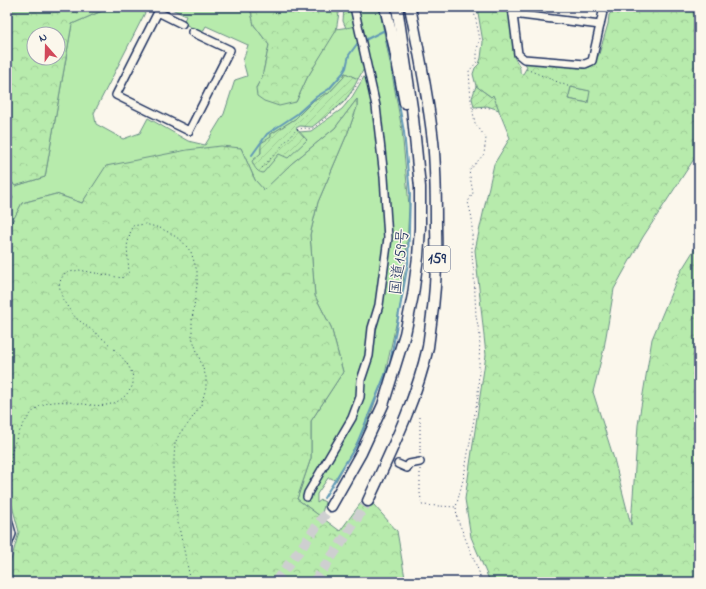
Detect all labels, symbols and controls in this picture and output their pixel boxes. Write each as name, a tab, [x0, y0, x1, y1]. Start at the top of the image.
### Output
north arrow	[26, 26, 66, 66]
text: N	[37, 29, 49, 46]
street label: 国道159号	[384, 227, 416, 297]
road number: 159	[424, 246, 450, 272]

